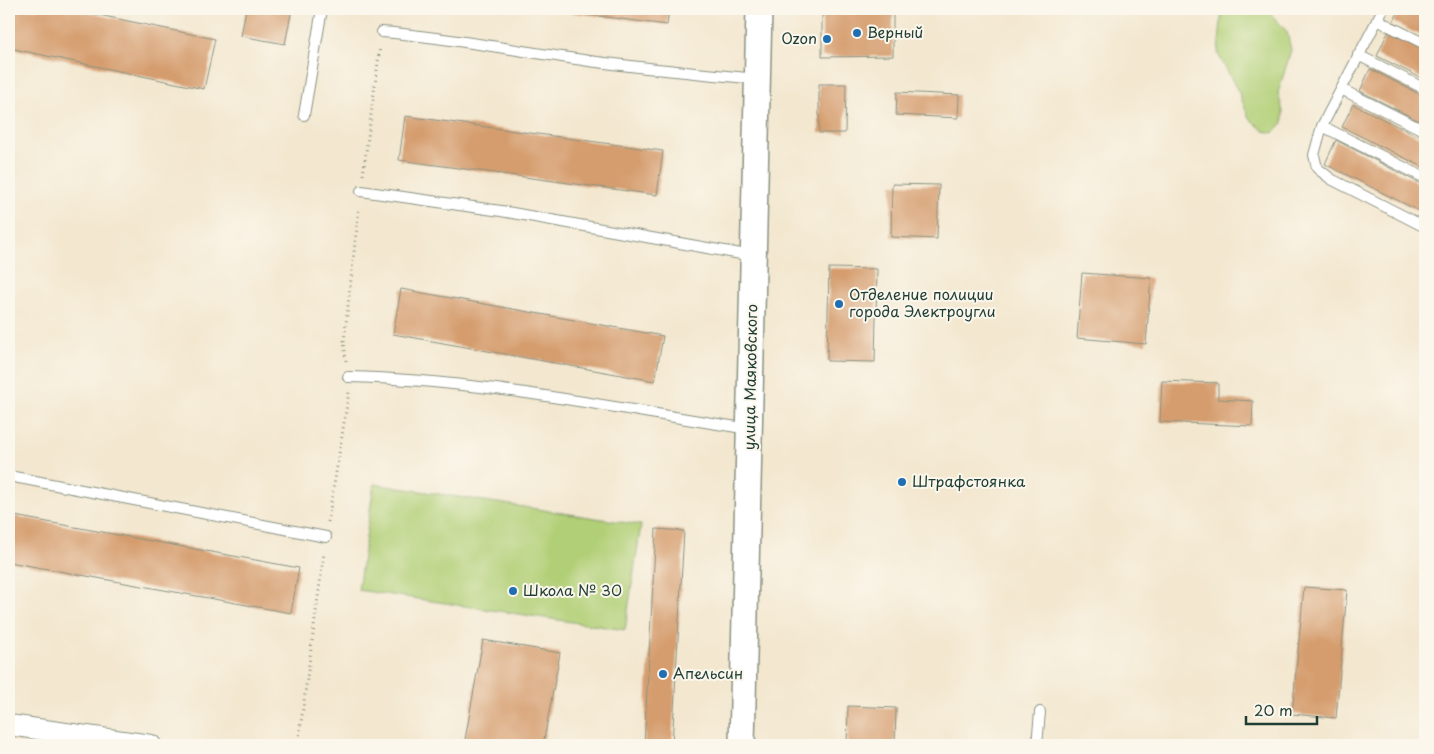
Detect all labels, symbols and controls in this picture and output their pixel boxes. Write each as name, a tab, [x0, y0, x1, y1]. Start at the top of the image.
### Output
place label: Верный	[867, 20, 923, 43]
place label: Ozon	[781, 26, 817, 49]
marker: Верный	[851, 27, 863, 39]
marker: Ozon	[821, 33, 833, 45]
place label: Отделение полиции города Электроугли	[849, 282, 996, 322]
marker: Отделение полиции города Электроугли	[833, 298, 845, 310]
street label: улица Маяковского	[737, 304, 762, 450]
place label: Штрафстоянка	[912, 469, 1026, 492]
marker: Штрафстоянка	[896, 476, 908, 488]
place label: Школа № 30	[523, 578, 622, 601]
marker: Школа № 30	[507, 585, 519, 597]
place label: Апельсин	[673, 661, 743, 684]
marker: Апельсин	[657, 668, 669, 680]
scale bar	[1246, 694, 1318, 726]
text: 20 m	[1254, 698, 1293, 721]

